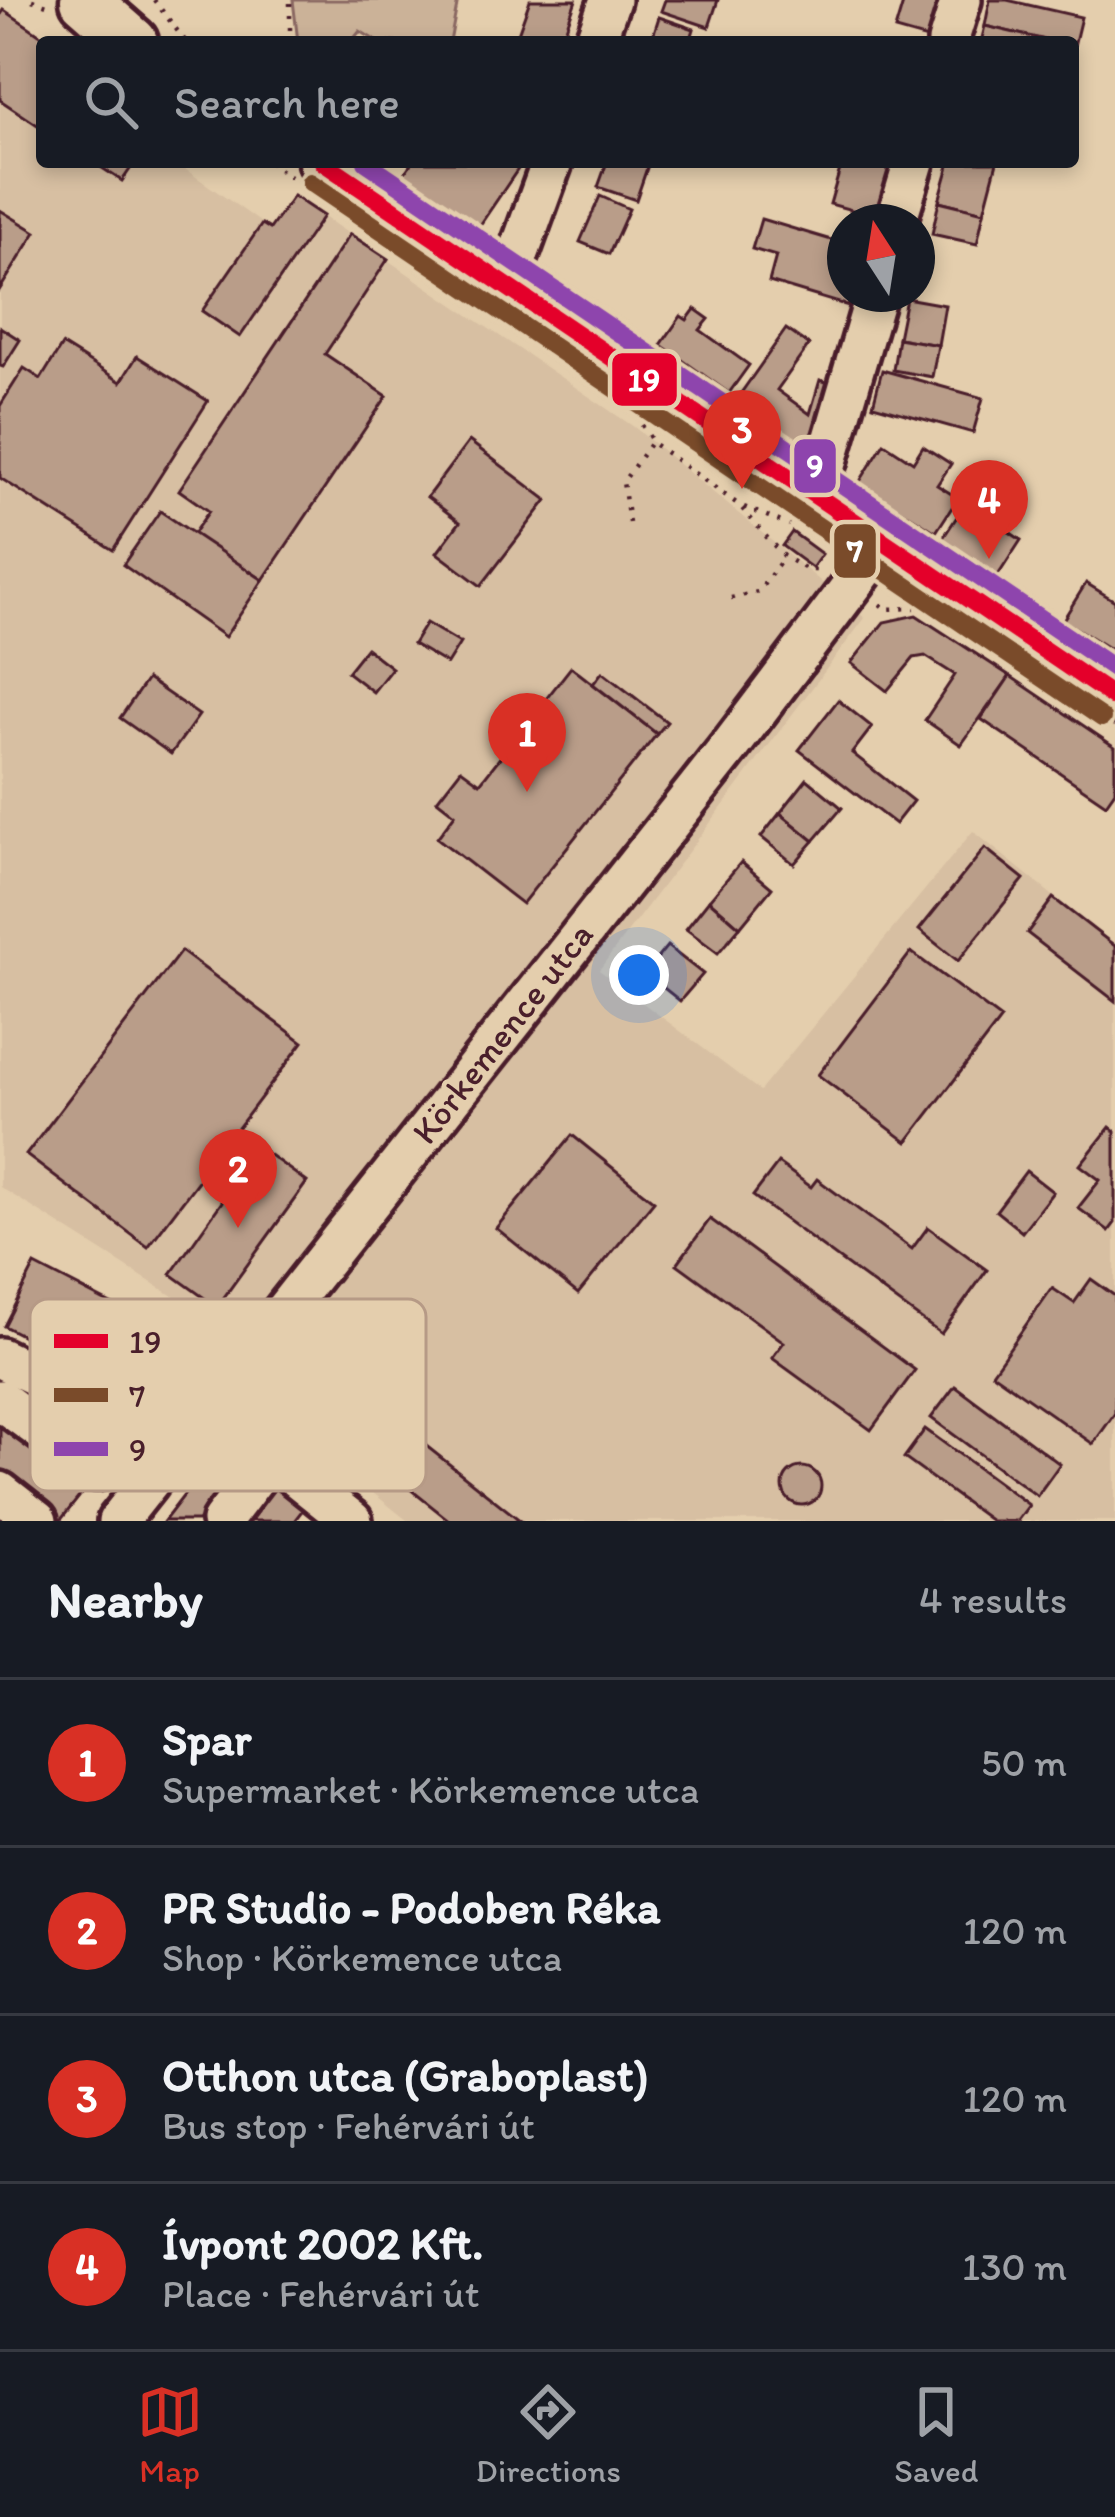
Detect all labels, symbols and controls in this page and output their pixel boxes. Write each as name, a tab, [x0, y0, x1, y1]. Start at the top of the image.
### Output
search box	[36, 36, 1079, 168]
icon: search	[78, 69, 144, 135]
text: Search here	[174, 75, 400, 129]
north arrow	[827, 204, 935, 312]
line badge: 19	[610, 351, 679, 408]
text: 19	[628, 360, 660, 399]
pin: 3	[703, 390, 781, 489]
line badge: 9	[792, 437, 838, 495]
text: 9	[806, 446, 824, 485]
pin: 4	[950, 460, 1028, 559]
line badge: 7	[832, 522, 878, 580]
text: 7	[846, 531, 864, 570]
pin: 1	[488, 693, 566, 792]
street label: Körkemence utca	[402, 914, 602, 1152]
your location	[609, 945, 669, 1005]
pin: 2	[199, 1129, 277, 1228]
legend	[30, 1299, 426, 1491]
text: 19	[129, 1322, 162, 1361]
text: 7	[129, 1376, 145, 1415]
text: 9	[129, 1430, 146, 1469]
text: Nearby	[48, 1569, 203, 1630]
text: 4 results	[919, 1576, 1067, 1623]
text: Spar	[162, 1712, 252, 1766]
text: 1	[78, 1739, 96, 1786]
text: 50 m	[981, 1739, 1067, 1786]
text: Supermarket · Körkemence utca	[162, 1766, 699, 1813]
text: PR Studio - Podoben Réka	[162, 1880, 661, 1934]
text: 2	[77, 1907, 97, 1954]
text: 120 m	[963, 1907, 1067, 1954]
text: Shop · Körkemence utca	[162, 1934, 562, 1981]
text: Otthon utca (Graboplast)	[162, 2048, 648, 2102]
text: 3	[76, 2075, 98, 2122]
text: 120 m	[963, 2075, 1067, 2122]
text: Bus stop · Fehérvári út	[162, 2102, 535, 2149]
text: Ívpont 2002 Kft.	[162, 2216, 483, 2270]
text: 4	[75, 2243, 99, 2290]
text: 130 m	[962, 2243, 1067, 2290]
text: Place · Fehérvári út	[162, 2270, 479, 2317]
tab: Map	[137, 2379, 203, 2490]
tab: Directions	[476, 2379, 621, 2490]
tab: Saved	[894, 2379, 978, 2490]

